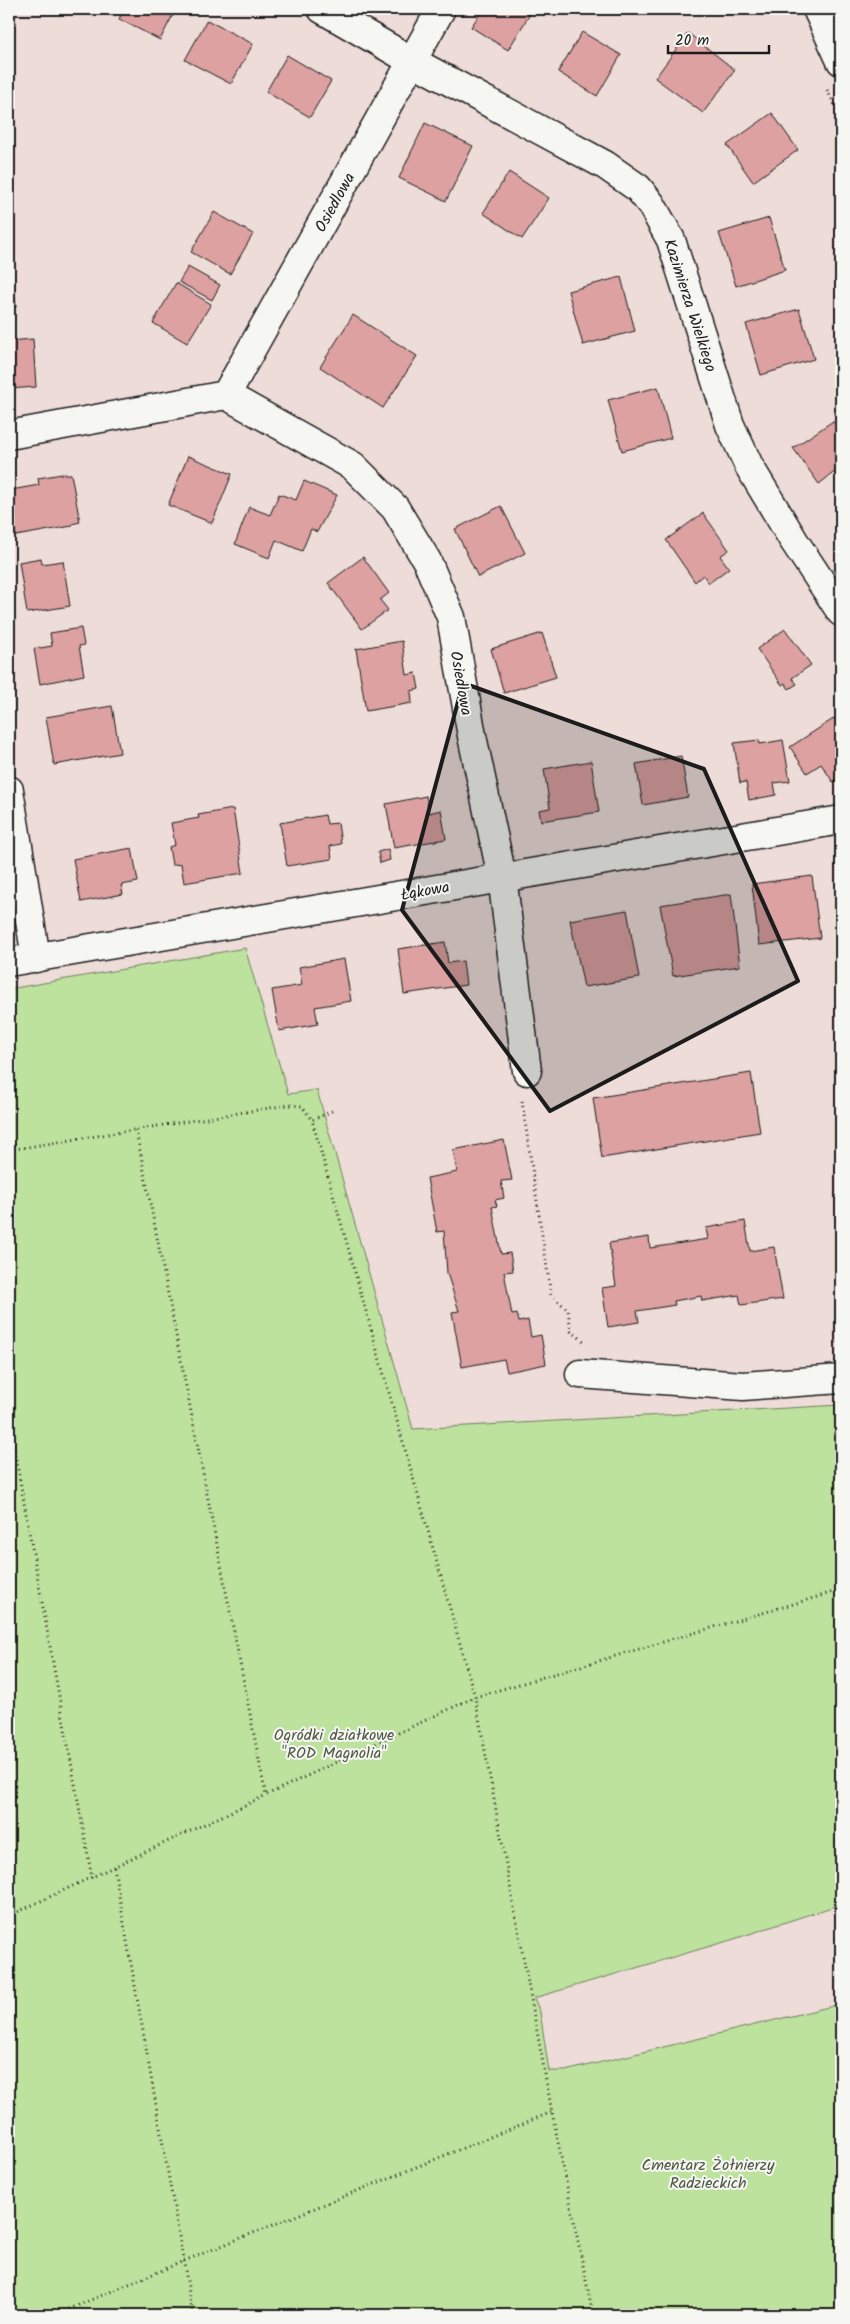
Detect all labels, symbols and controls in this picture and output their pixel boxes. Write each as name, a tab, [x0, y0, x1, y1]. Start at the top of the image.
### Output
scale bar	[668, 22, 769, 54]
text: 20 m	[675, 29, 709, 53]
street label: Osiedlowa	[309, 168, 362, 237]
street label: Kazimierza Wielkiego	[656, 236, 723, 375]
street label: Osiedlowa	[443, 649, 478, 717]
street label: Łąkowa	[399, 875, 451, 908]
park label: Ogródki działkowe "ROD Magnolia"	[274, 1723, 394, 1766]
park label: Cmentarz Żołnierzy Radzieckich	[642, 2153, 775, 2196]

